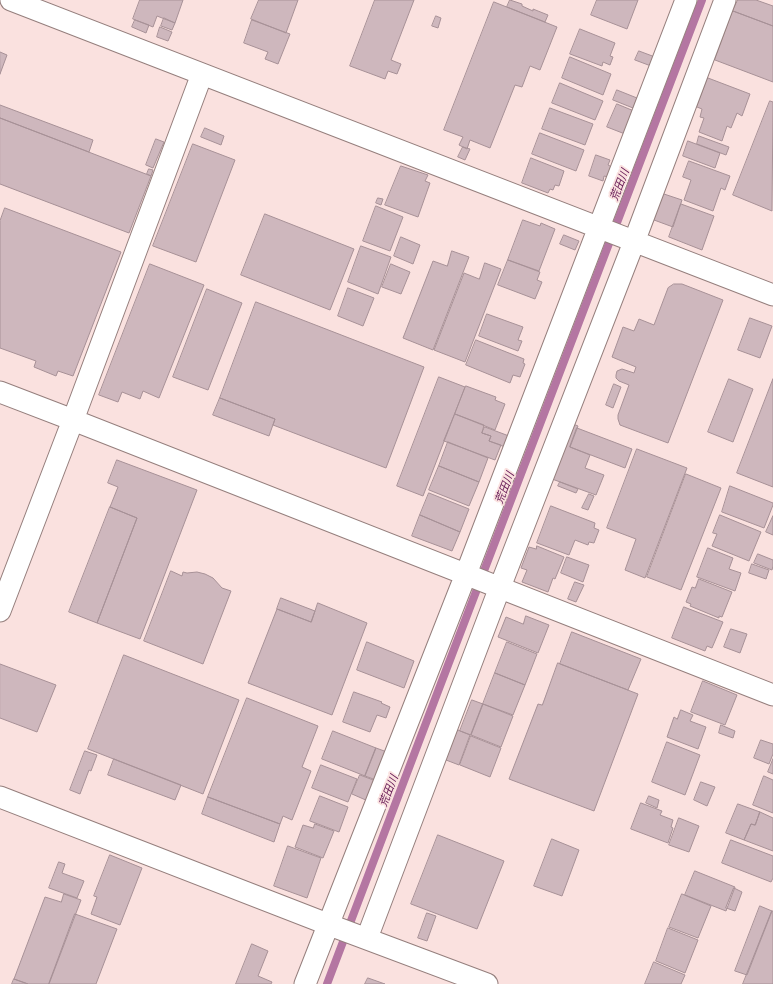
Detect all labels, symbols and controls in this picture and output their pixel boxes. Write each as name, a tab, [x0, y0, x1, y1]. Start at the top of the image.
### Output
water label: 荒田川	[608, 167, 632, 203]
water label: 荒田川	[493, 470, 517, 506]
water label: 荒田川	[377, 773, 401, 809]

